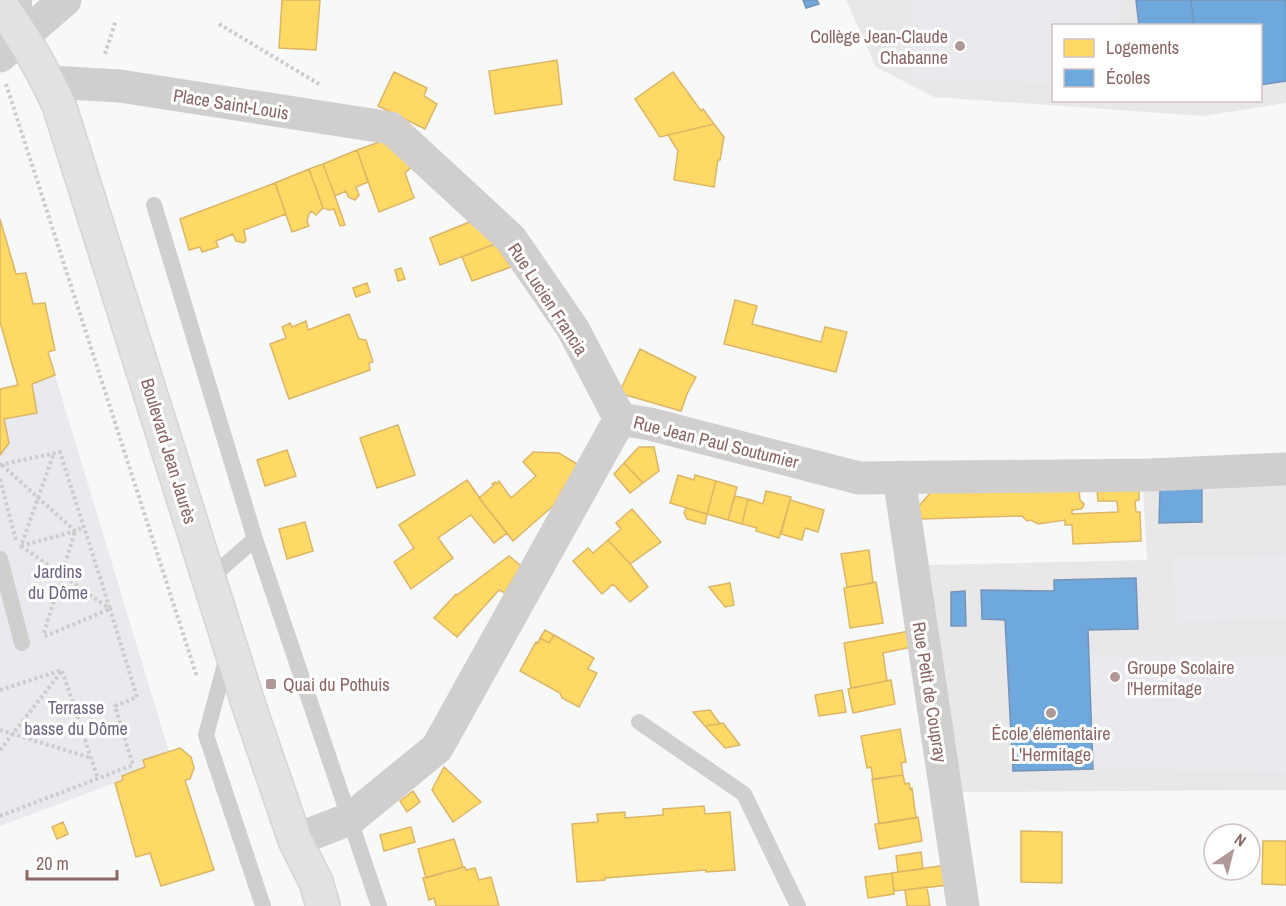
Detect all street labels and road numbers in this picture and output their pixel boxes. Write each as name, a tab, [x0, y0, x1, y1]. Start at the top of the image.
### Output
street label: Place Saint-Louis	[172, 83, 290, 125]
street label: Rue Lucien Francia	[502, 238, 594, 360]
street label: Boulevard Jean Jaurès	[135, 375, 203, 527]
street label: Rue Jean Paul Soutumier	[631, 409, 801, 475]
street label: Rue Petit de Coupray	[907, 620, 954, 765]

